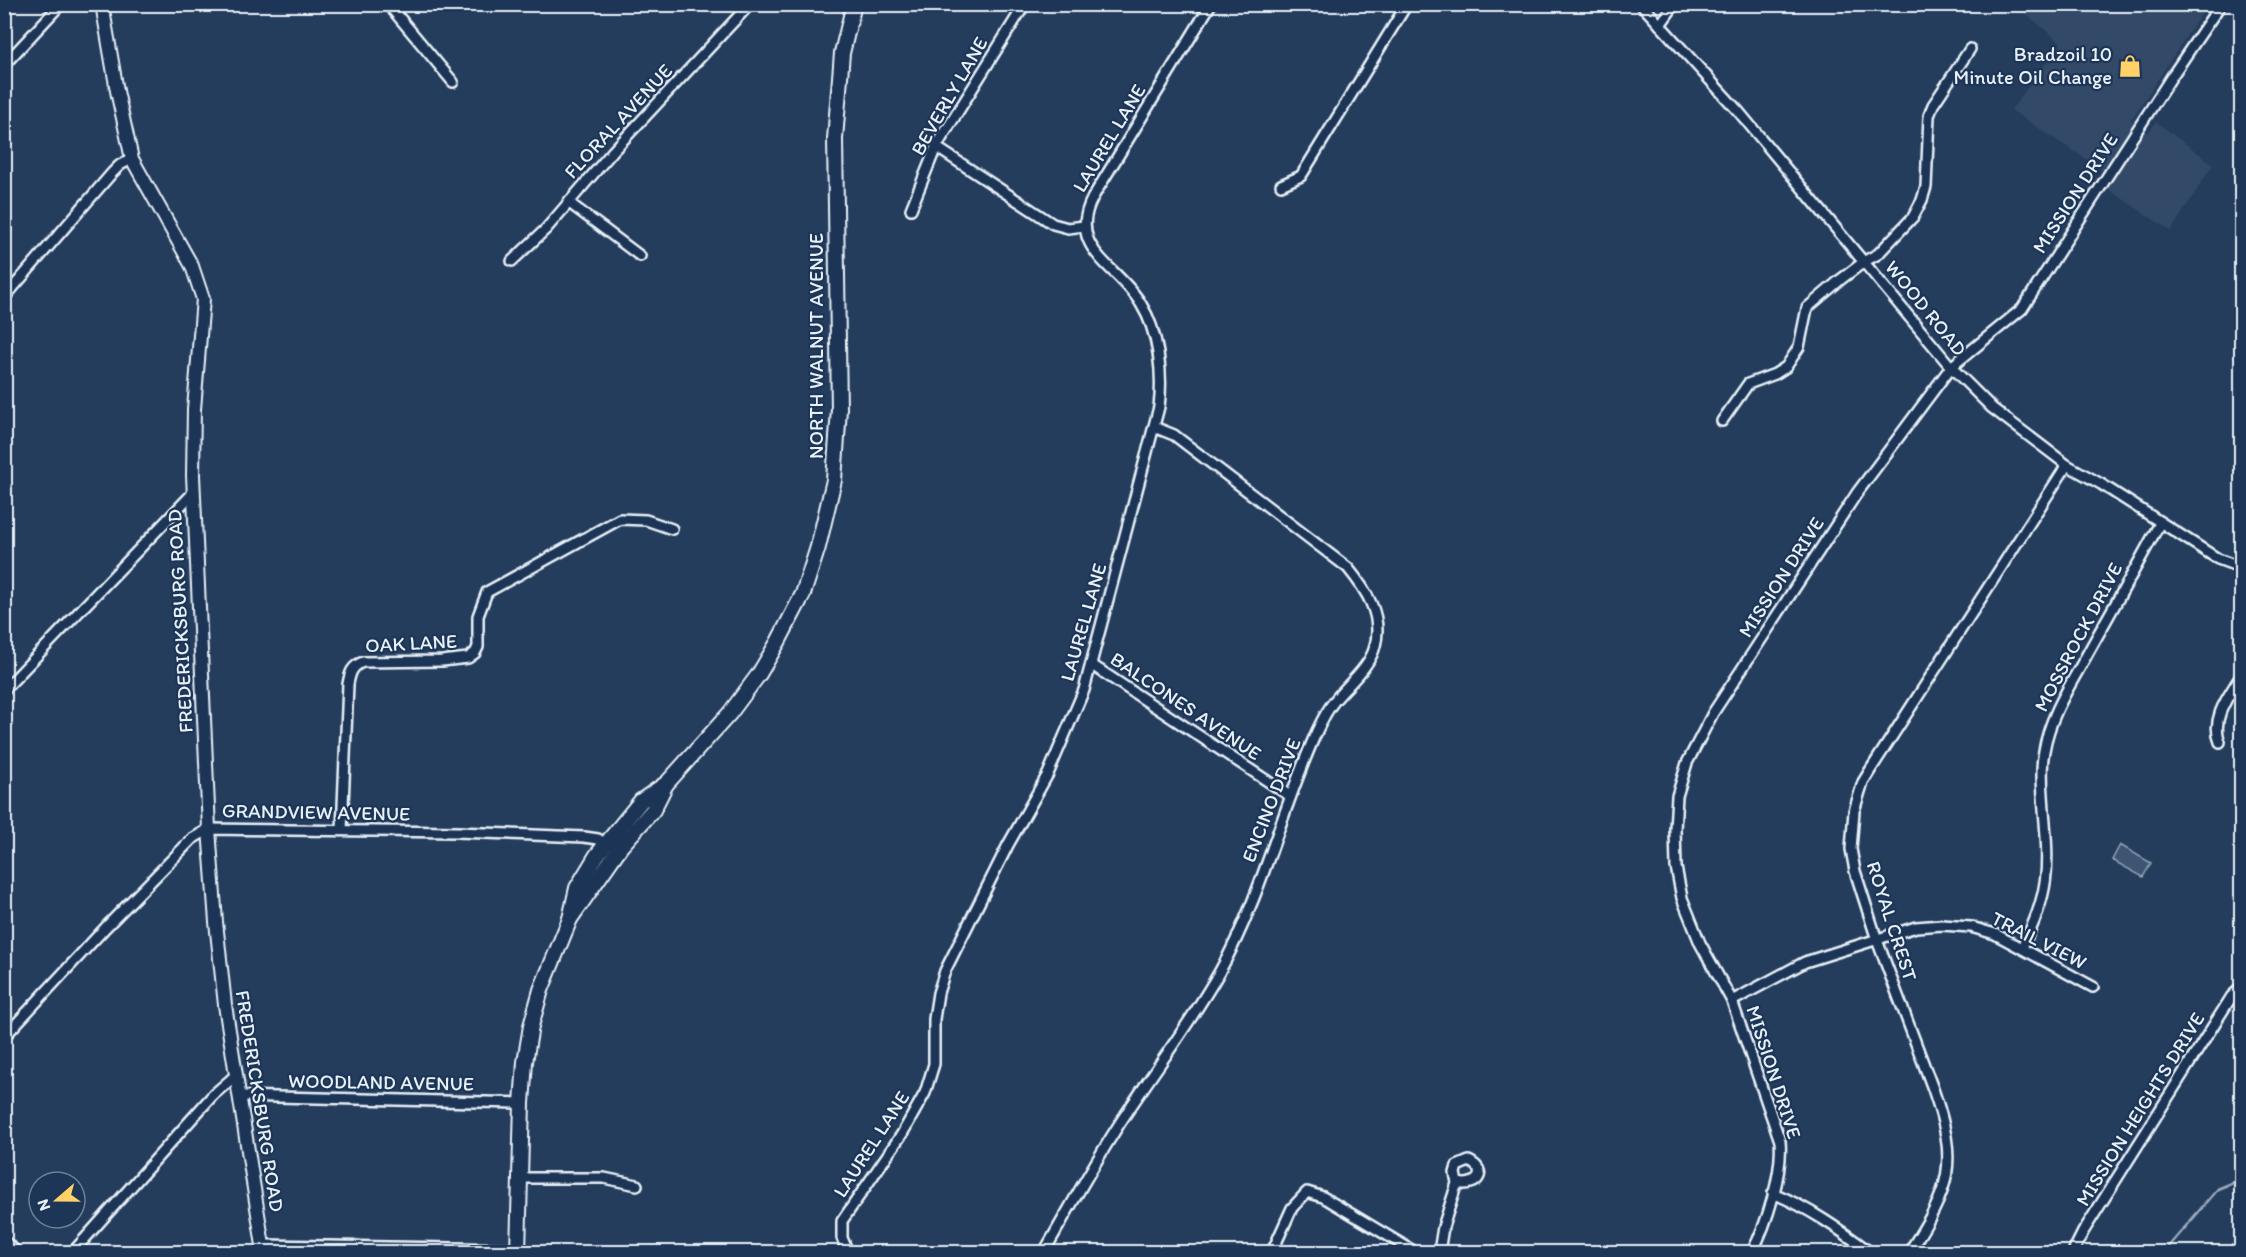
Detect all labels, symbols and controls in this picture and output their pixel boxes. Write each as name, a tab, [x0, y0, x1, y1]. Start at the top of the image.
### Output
street label: BEVERLY LANE	[905, 33, 993, 159]
place label: Bradzoil 10 Minute Oil Change	[1954, 42, 2112, 89]
shop icon: Bradzoil 10 Minute Oil Change	[2117, 53, 2143, 79]
street label: FLORAL AVENUE	[559, 59, 677, 183]
street label: LAUREL LANE	[1067, 80, 1151, 196]
street label: MISSION DRIVE	[2027, 128, 2123, 258]
street label: NORTH WALNUT AVENUE	[804, 233, 828, 459]
street label: WOOD ROAD	[1880, 255, 1972, 361]
street label: FREDERICKSBURG ROAD	[162, 509, 198, 733]
street label: MISSION DRIVE	[1733, 512, 1829, 642]
street label: MOSSROCK DRIVE	[2029, 558, 2127, 716]
street label: LAUREL LANE	[1055, 560, 1111, 684]
street label: OAK LANE	[364, 629, 458, 657]
street label: BALCONES AVENUE	[1106, 647, 1266, 765]
street label: ENCINO DRIVE	[1236, 734, 1306, 866]
street label: GRANDVIEW AVENUE	[222, 798, 410, 826]
street label: ROYAL CREST	[1861, 858, 1923, 984]
street label: TRAIL VIEW	[1987, 906, 2091, 974]
street label: FREDERICKSBURG ROAD	[231, 989, 289, 1213]
street label: MISSION DRIVE	[1741, 1002, 1807, 1142]
street label: MISSION HEIGHTS DRIVE	[2070, 1008, 2210, 1210]
street label: WOODLAND AVENUE	[288, 1068, 474, 1096]
street label: LAUREL LANE	[828, 1086, 914, 1202]
north arrow	[27, 1170, 87, 1230]
text: N	[33, 1197, 54, 1213]

